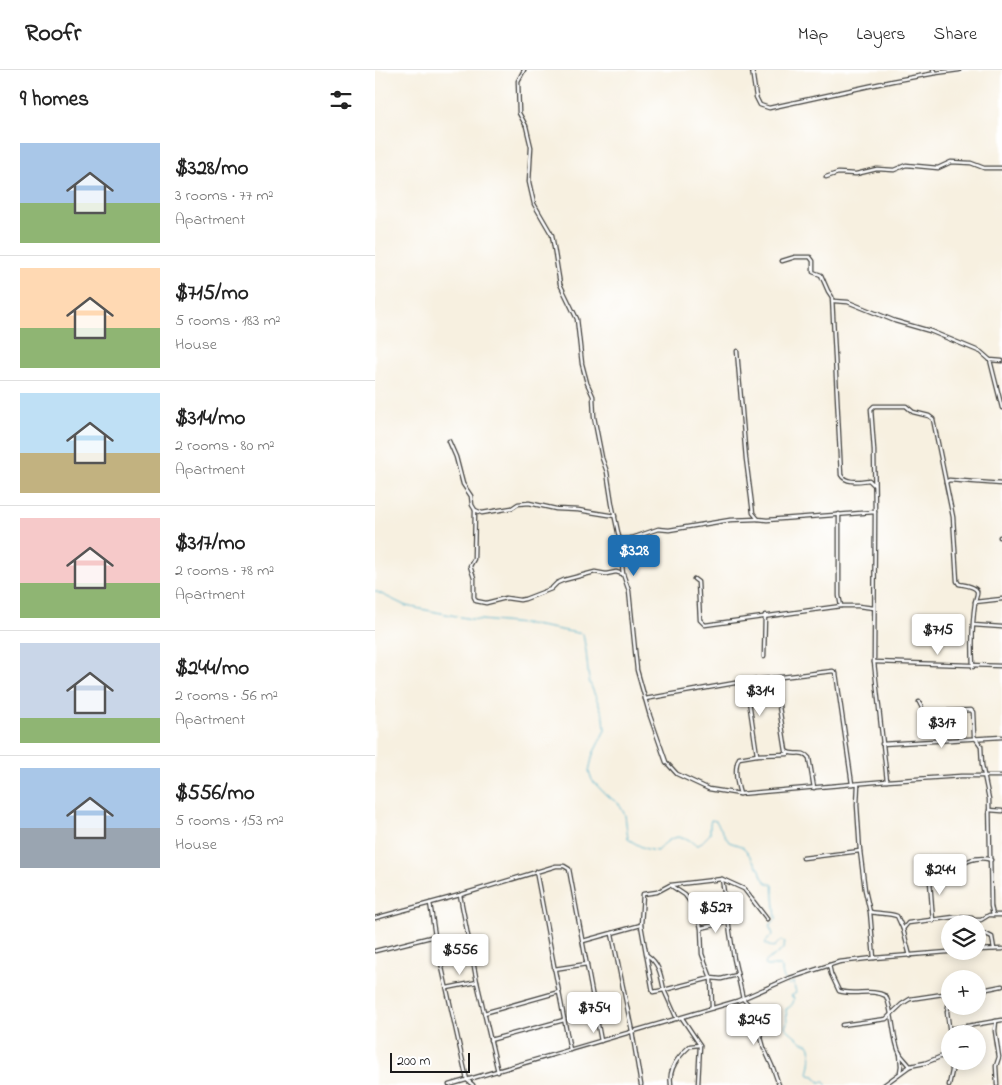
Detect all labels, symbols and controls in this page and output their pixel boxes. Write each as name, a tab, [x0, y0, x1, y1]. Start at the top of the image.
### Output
text: Roofr	[25, 17, 81, 52]
text: Map	[798, 22, 828, 48]
text: Layers	[856, 22, 906, 48]
text: Share	[934, 22, 977, 48]
text: 9 homes	[20, 85, 89, 115]
icon: filters	[327, 86, 355, 114]
text: $328/mo	[175, 154, 248, 184]
icon: home	[60, 163, 120, 223]
text: 3 rooms · 77 m²	[175, 184, 274, 208]
text: Apartment	[175, 208, 245, 232]
text: $715/mo	[175, 279, 249, 309]
icon: home	[60, 288, 120, 348]
text: 5 rooms · 183 m²	[175, 309, 281, 333]
text: House	[175, 333, 217, 357]
text: $314/mo	[175, 404, 245, 434]
icon: home	[60, 413, 120, 473]
text: 2 rooms · 80 m²	[175, 434, 275, 458]
text: Apartment	[175, 458, 245, 482]
text: $317/mo	[175, 529, 245, 559]
pin: $328	[604, 534, 664, 577]
icon: home	[60, 538, 120, 598]
text: $328	[619, 539, 649, 563]
text: 2 rooms · 78 m²	[175, 559, 274, 583]
text: Apartment	[175, 583, 245, 607]
pin: $715	[908, 614, 968, 656]
text: $715	[923, 618, 953, 642]
text: $244/mo	[175, 654, 249, 684]
icon: home	[60, 663, 120, 723]
pin: $314	[730, 674, 790, 717]
text: $314	[746, 679, 774, 703]
text: 2 rooms · 56 m²	[175, 684, 278, 708]
pin: $317	[912, 706, 972, 749]
text: Apartment	[175, 708, 245, 732]
text: $317	[928, 711, 956, 735]
text: $556/mo	[175, 779, 255, 809]
icon: home	[60, 788, 120, 848]
text: 5 rooms · 153 m²	[175, 809, 284, 833]
text: House	[175, 833, 217, 857]
pin: $244	[910, 854, 970, 896]
text: $244	[925, 858, 955, 882]
pin: $527	[686, 892, 746, 934]
text: $527	[699, 896, 733, 920]
map controls	[941, 915, 986, 1070]
button: layers	[941, 915, 986, 960]
pin: $556	[430, 934, 490, 976]
text: $556	[442, 938, 478, 962]
button: +	[941, 970, 986, 1015]
pin: $754	[564, 992, 624, 1034]
text: $754	[578, 996, 610, 1020]
pin: $245	[724, 1004, 784, 1046]
text: $245	[737, 1008, 771, 1032]
button: −	[941, 1025, 986, 1070]
scale bar	[390, 1050, 470, 1073]
text: 200 m	[397, 1051, 430, 1072]

